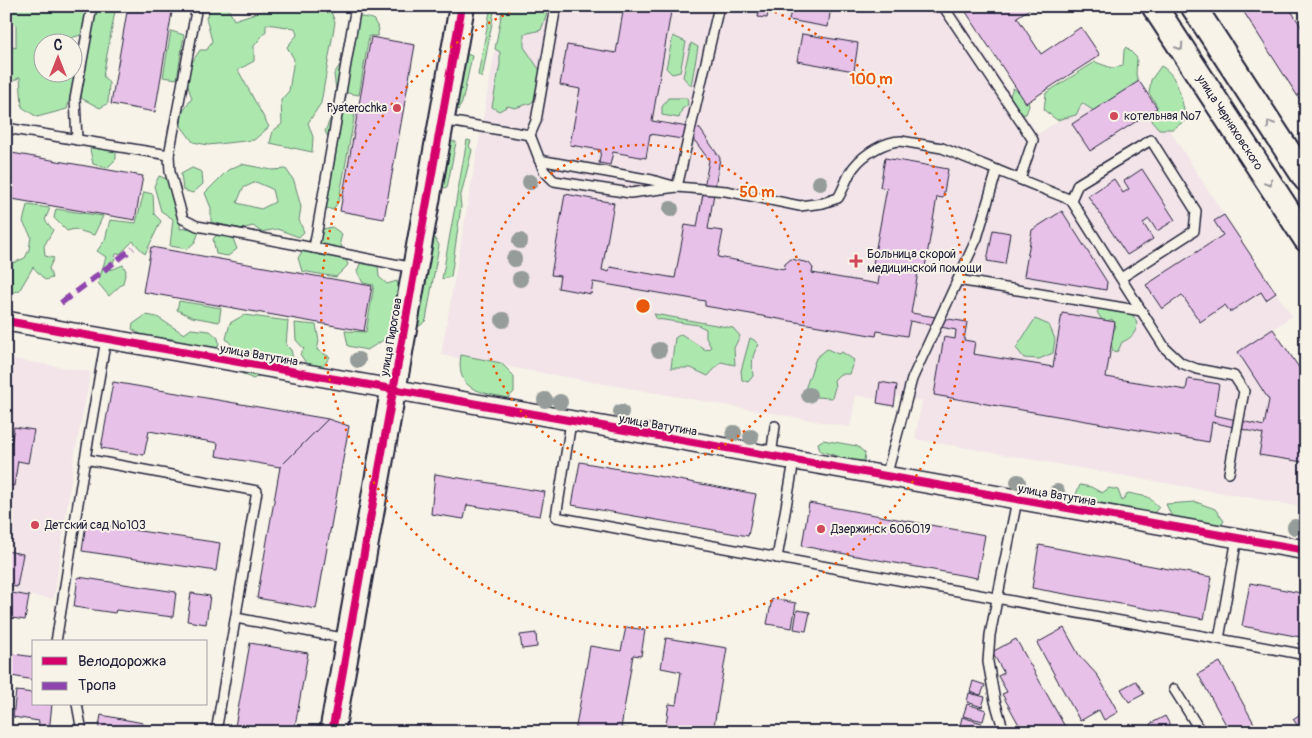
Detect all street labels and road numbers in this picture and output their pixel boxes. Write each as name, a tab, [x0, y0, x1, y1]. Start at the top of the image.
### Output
street label: улица Черняховского	[1192, 71, 1266, 174]
street label: улица Пирогова	[377, 296, 406, 378]
street label: улица Ватутина	[218, 341, 299, 370]
street label: улица Ватутина	[617, 411, 698, 440]
street label: улица Ватутина	[1016, 481, 1097, 510]

